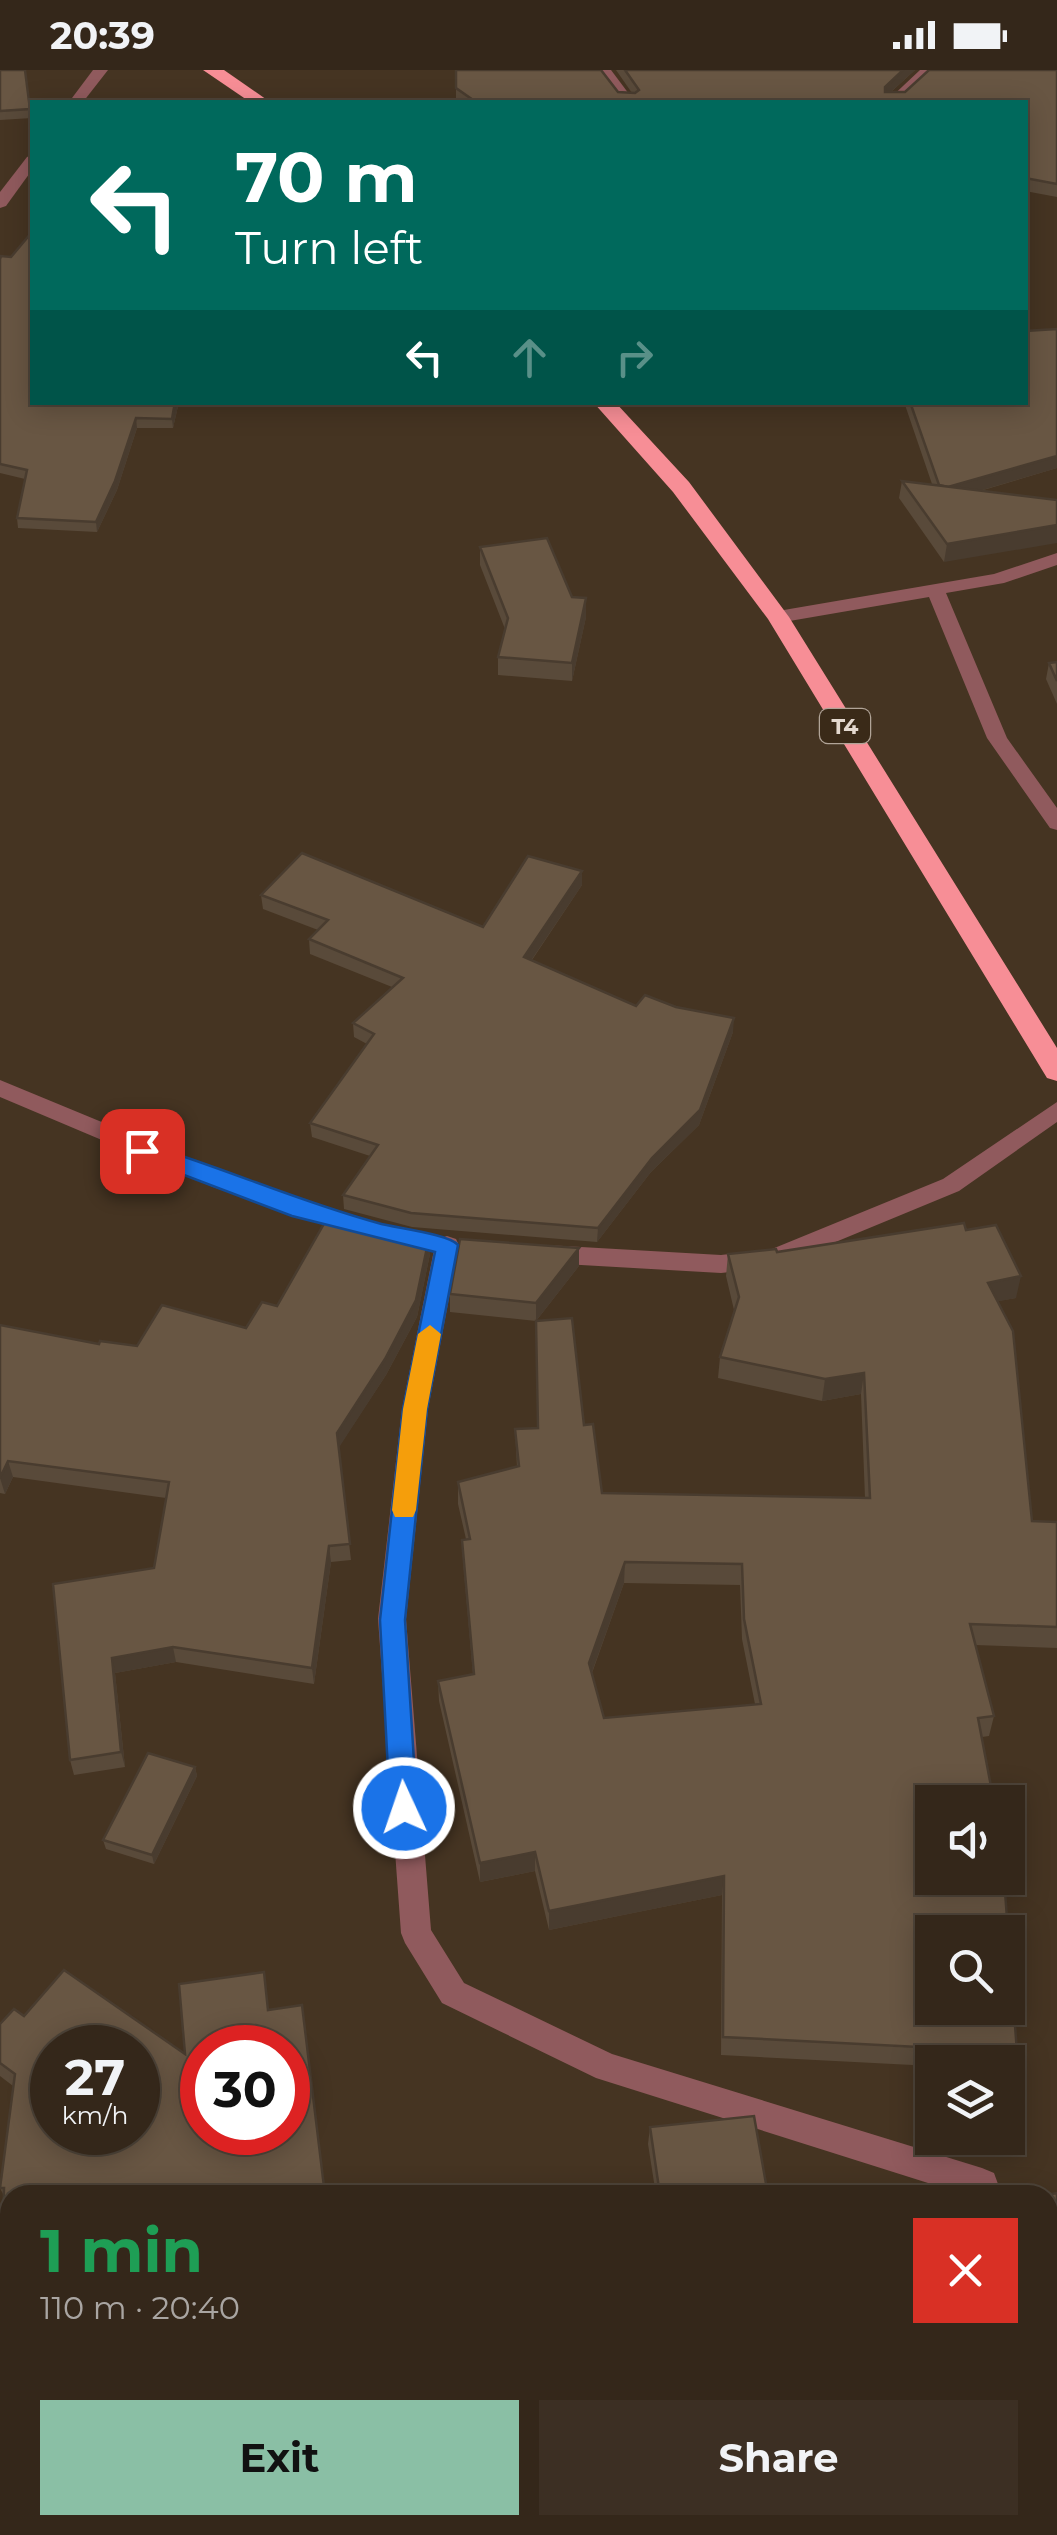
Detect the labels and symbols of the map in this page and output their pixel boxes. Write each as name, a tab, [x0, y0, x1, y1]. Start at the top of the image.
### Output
road number: T4	[820, 709, 870, 743]
pin	[100, 1109, 185, 1194]
position arrow	[352, 1756, 456, 1860]
speed limit sign: 30	[180, 2025, 310, 2155]

